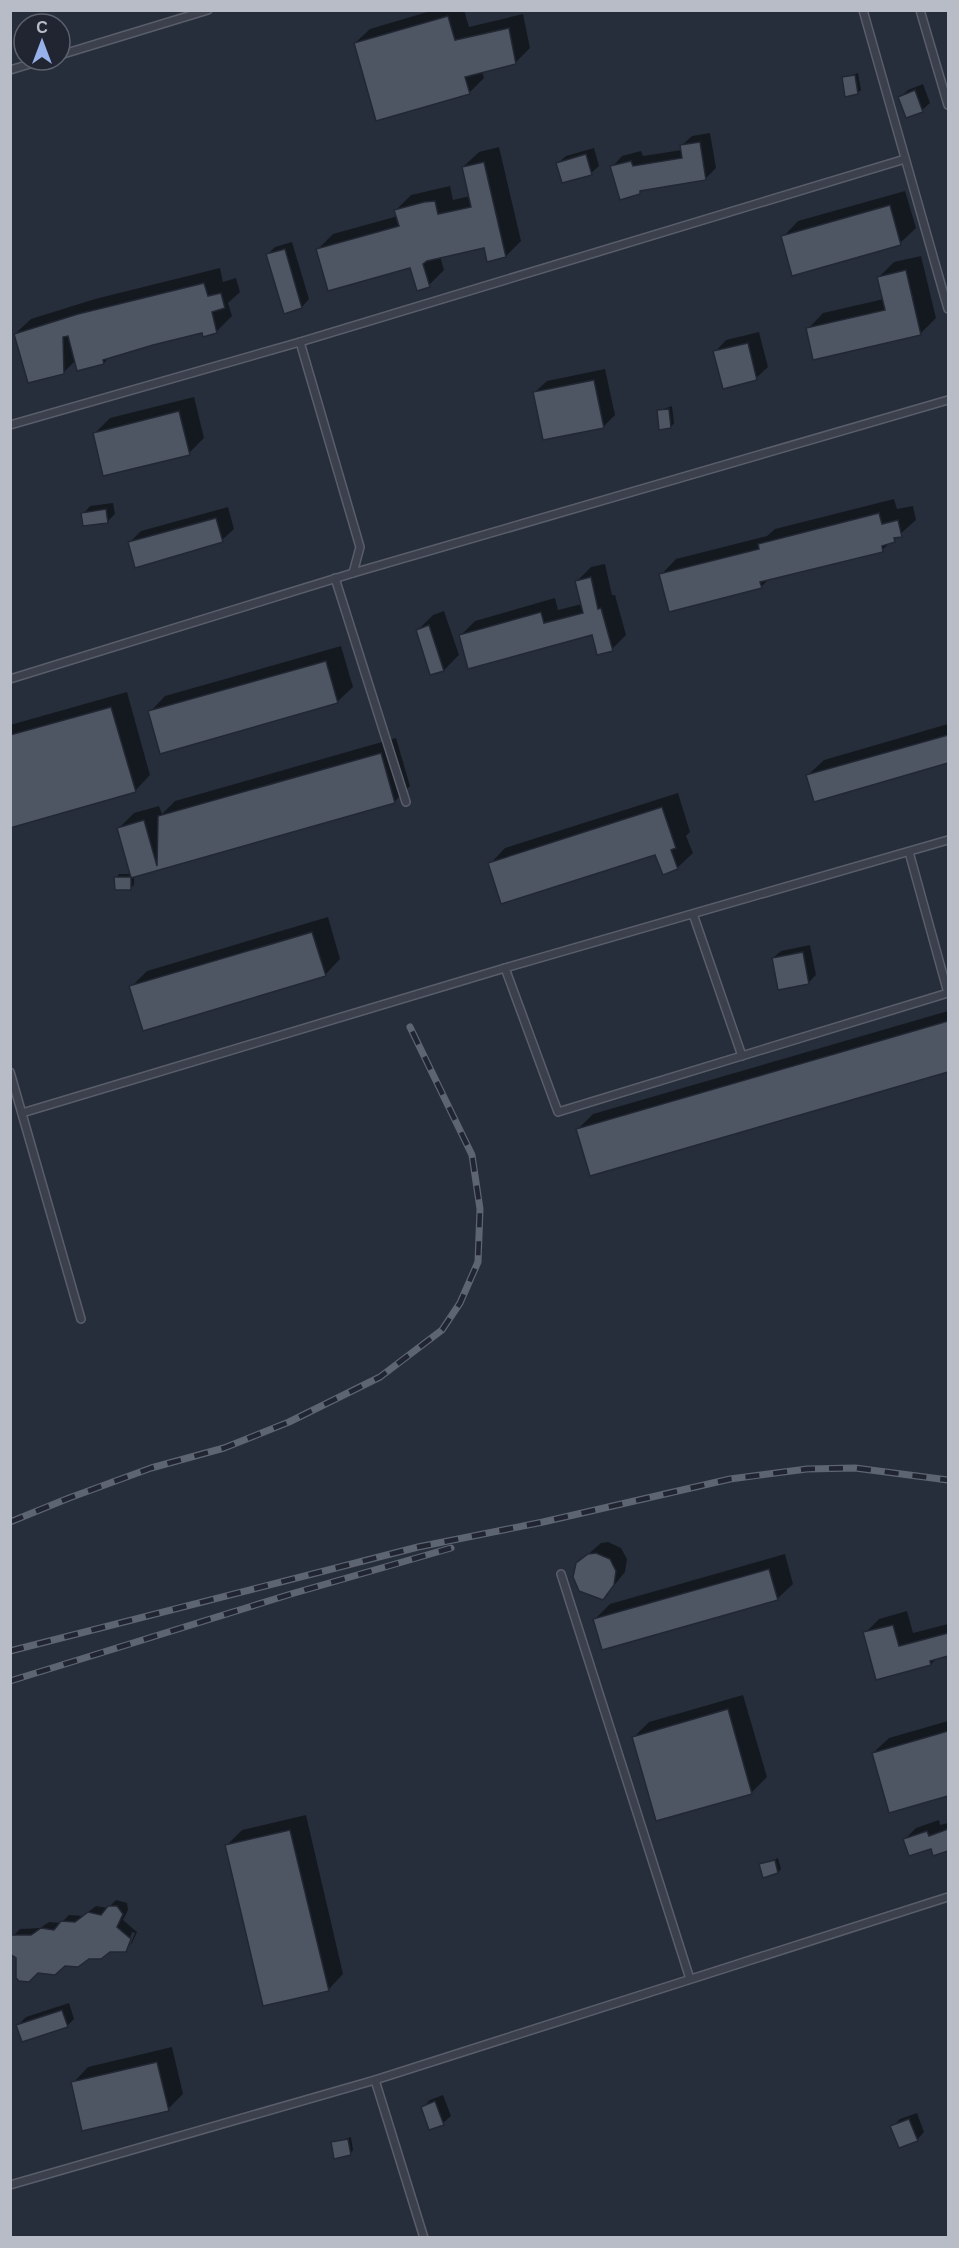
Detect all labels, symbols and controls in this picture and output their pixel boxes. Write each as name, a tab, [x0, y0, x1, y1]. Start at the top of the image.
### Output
north arrow	[12, 12, 72, 72]
text: С	[36, 19, 48, 36]

